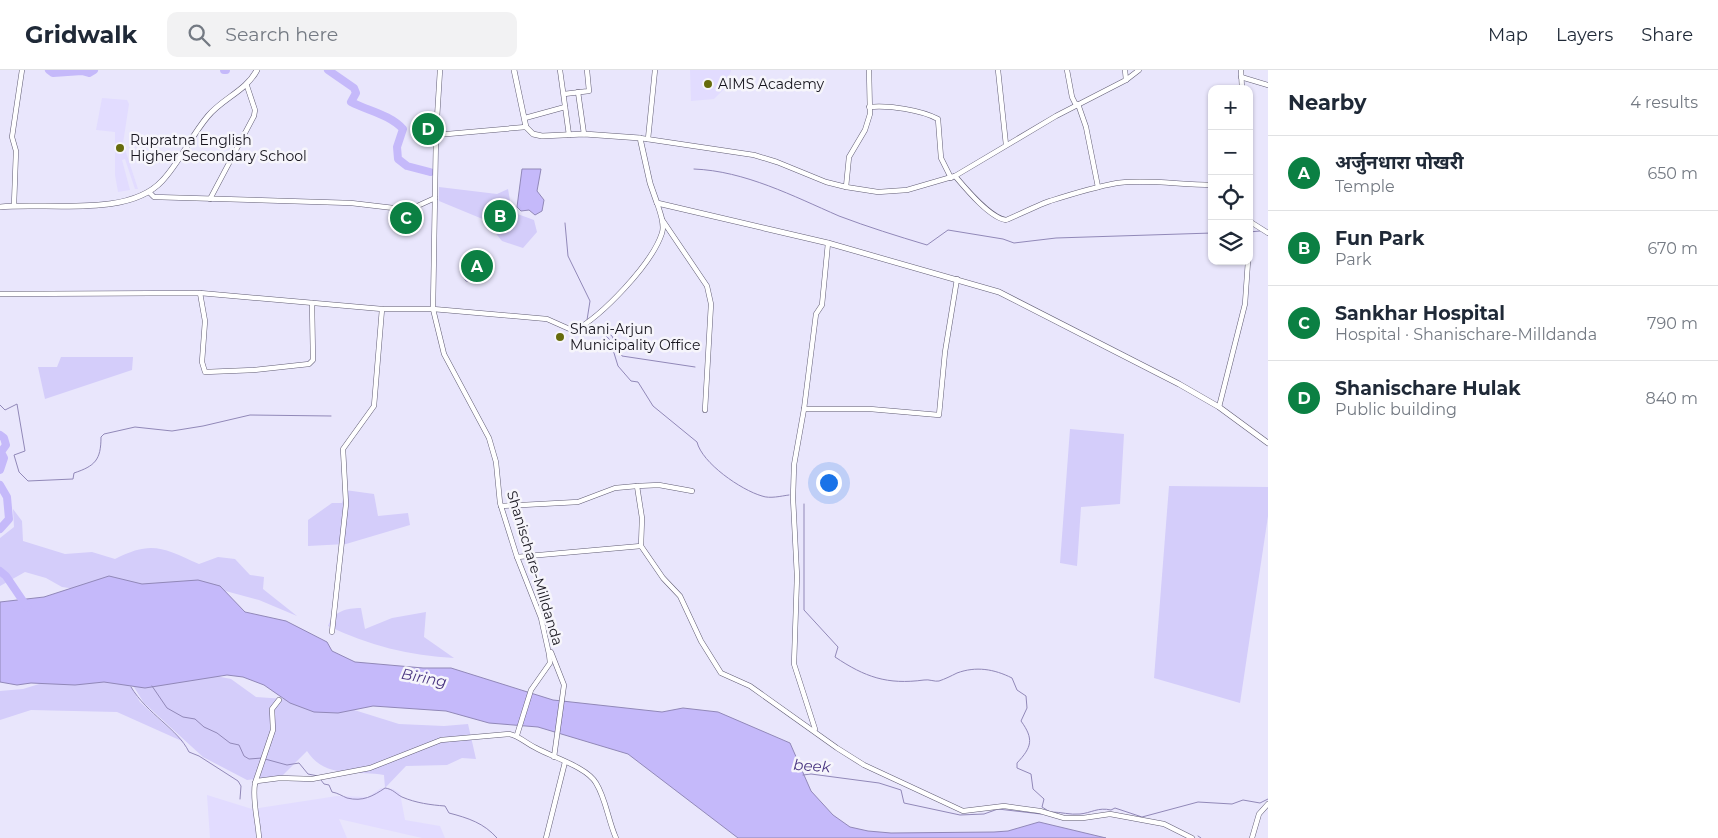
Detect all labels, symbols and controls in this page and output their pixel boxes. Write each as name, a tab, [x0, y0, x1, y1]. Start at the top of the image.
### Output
search box	[167, 12, 517, 57]
text: Gridwalk	[25, 20, 137, 49]
icon: search	[185, 21, 213, 49]
text: Search here	[225, 23, 338, 46]
text: Map	[1488, 24, 1528, 46]
text: Layers	[1556, 24, 1613, 46]
text: Share	[1641, 24, 1693, 46]
place label: AIMS Academy	[718, 75, 825, 93]
marker: AIMS Academy	[702, 78, 714, 90]
map controls	[1208, 85, 1253, 265]
button: +	[1208, 85, 1253, 130]
text: Nearby	[1288, 90, 1367, 115]
text: 4 results	[1630, 93, 1698, 112]
pin: D	[412, 110, 444, 148]
button: −	[1208, 130, 1253, 175]
place label: Rupratna English Higher Secondary School	[130, 131, 307, 165]
marker: Rupratna English Higher Secondary School	[114, 142, 126, 154]
text: अर्जुनधारा पोखरी	[1335, 151, 1464, 174]
text: A	[1298, 164, 1310, 183]
text: 650 m	[1647, 164, 1698, 183]
button: locate	[1208, 175, 1253, 220]
text: Temple	[1335, 177, 1395, 196]
pin: B	[484, 197, 516, 235]
pin: C	[390, 199, 422, 237]
button: layers	[1208, 220, 1253, 265]
text: Fun Park	[1335, 227, 1424, 250]
text: B	[1298, 239, 1310, 258]
text: 670 m	[1648, 239, 1698, 258]
pin: A	[461, 247, 493, 285]
text: Park	[1335, 250, 1372, 269]
text: Sankhar Hospital	[1335, 302, 1505, 325]
text: C	[1298, 314, 1310, 333]
text: 790 m	[1647, 314, 1698, 333]
place label: Shani-Arjun Municipality Office	[570, 320, 700, 354]
text: Hospital · Shanischare-Milldanda	[1335, 325, 1597, 344]
marker: Shani-Arjun Municipality Office	[554, 331, 566, 343]
text: Shanischare Hulak	[1335, 377, 1521, 400]
text: D	[1297, 389, 1311, 408]
text: 840 m	[1645, 389, 1698, 408]
text: Public building	[1335, 400, 1457, 419]
your location	[816, 470, 842, 496]
street label: Shanischare-Milldanda	[503, 488, 567, 648]
water label: Biring	[400, 664, 448, 691]
water label: beek	[793, 755, 832, 776]

